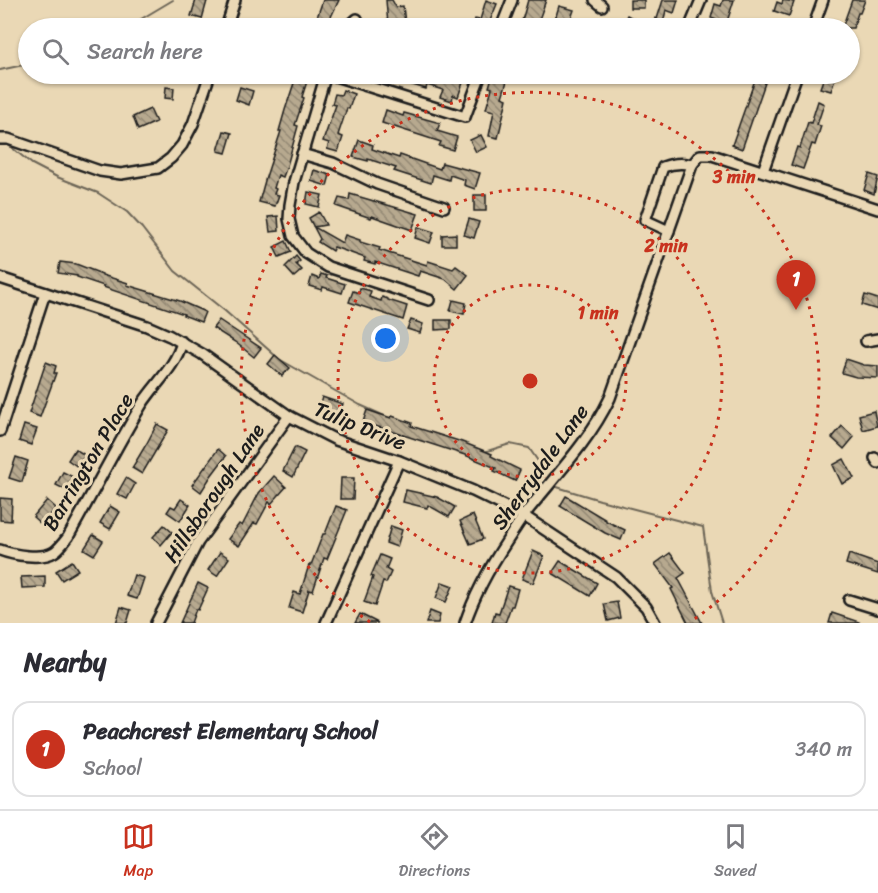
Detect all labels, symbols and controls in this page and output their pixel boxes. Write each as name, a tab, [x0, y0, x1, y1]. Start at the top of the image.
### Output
search box	[18, 18, 860, 84]
text: Search here	[87, 32, 203, 71]
icon: search	[39, 35, 72, 68]
text: 3 min	[711, 161, 756, 193]
text: 2 min	[643, 230, 688, 262]
pin: 1	[776, 260, 816, 310]
text: 1 min	[578, 297, 619, 329]
your location	[371, 324, 400, 353]
centre of rings	[520, 371, 540, 391]
street label: Barrington Place	[32, 385, 145, 539]
street label: Tulip Drive	[308, 390, 412, 462]
street label: Sherrydale Lane	[481, 396, 599, 538]
street label: Hillsborough Lane	[153, 415, 275, 571]
text: Nearby	[24, 639, 106, 685]
text: Peachcrest Elementary School	[83, 712, 378, 751]
text: 1	[41, 732, 50, 767]
text: 340 m	[795, 732, 852, 767]
text: School	[83, 751, 142, 786]
tab: Map	[122, 820, 155, 885]
tab: Directions	[399, 820, 470, 885]
tab: Saved	[714, 820, 756, 885]

